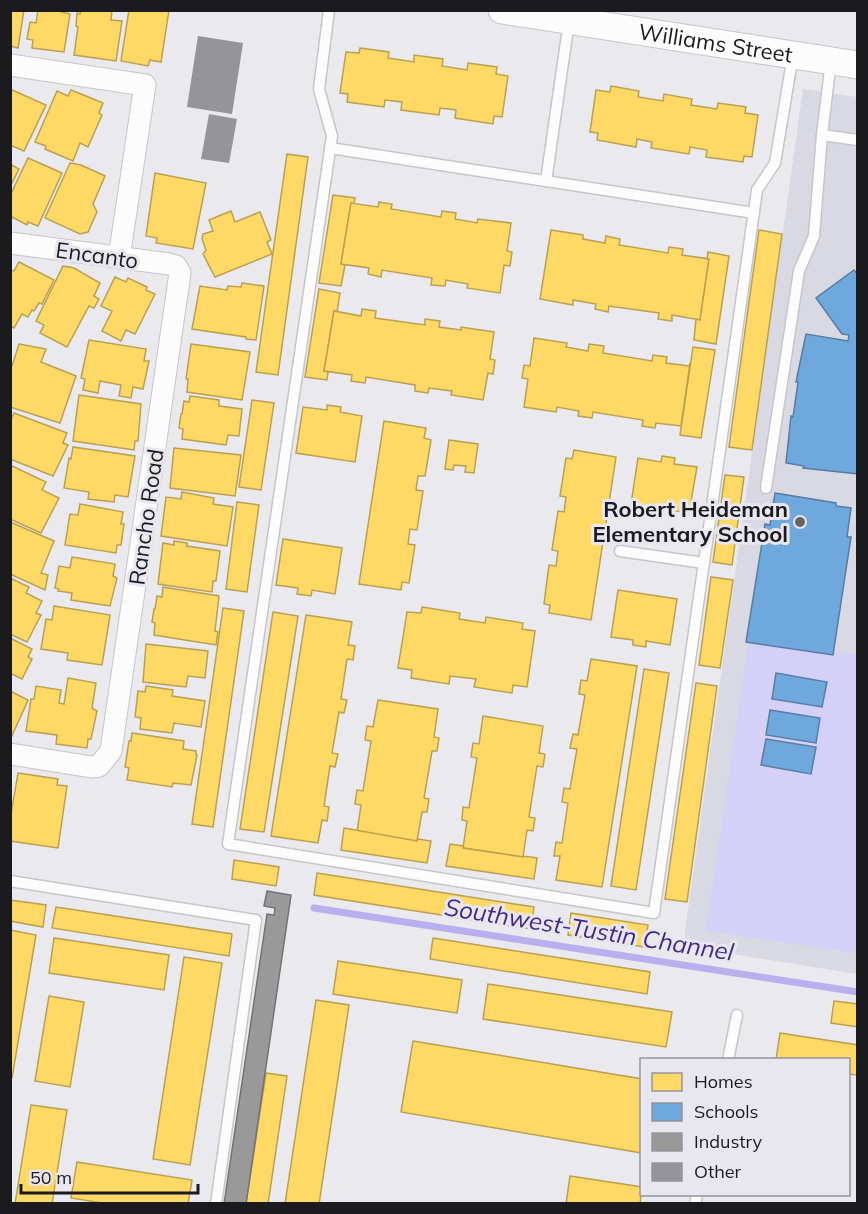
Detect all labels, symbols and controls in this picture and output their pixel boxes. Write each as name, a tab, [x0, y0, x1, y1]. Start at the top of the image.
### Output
street label: Williams Street	[636, 17, 795, 69]
street label: Encanto	[54, 235, 140, 275]
street label: Rancho Road	[123, 447, 169, 587]
place label: Robert Heideman Elementary School	[592, 495, 788, 548]
marker: Robert Heideman Elementary School	[793, 515, 807, 529]
water label: Southwest-Tustin Channel	[442, 891, 736, 967]
legend	[640, 1058, 850, 1196]
text: Homes	[694, 1070, 753, 1093]
text: Schools	[694, 1100, 759, 1123]
text: Industry	[694, 1130, 763, 1153]
scale bar	[21, 1157, 198, 1195]
text: Other	[694, 1160, 742, 1183]
text: 50 m	[30, 1166, 72, 1189]

